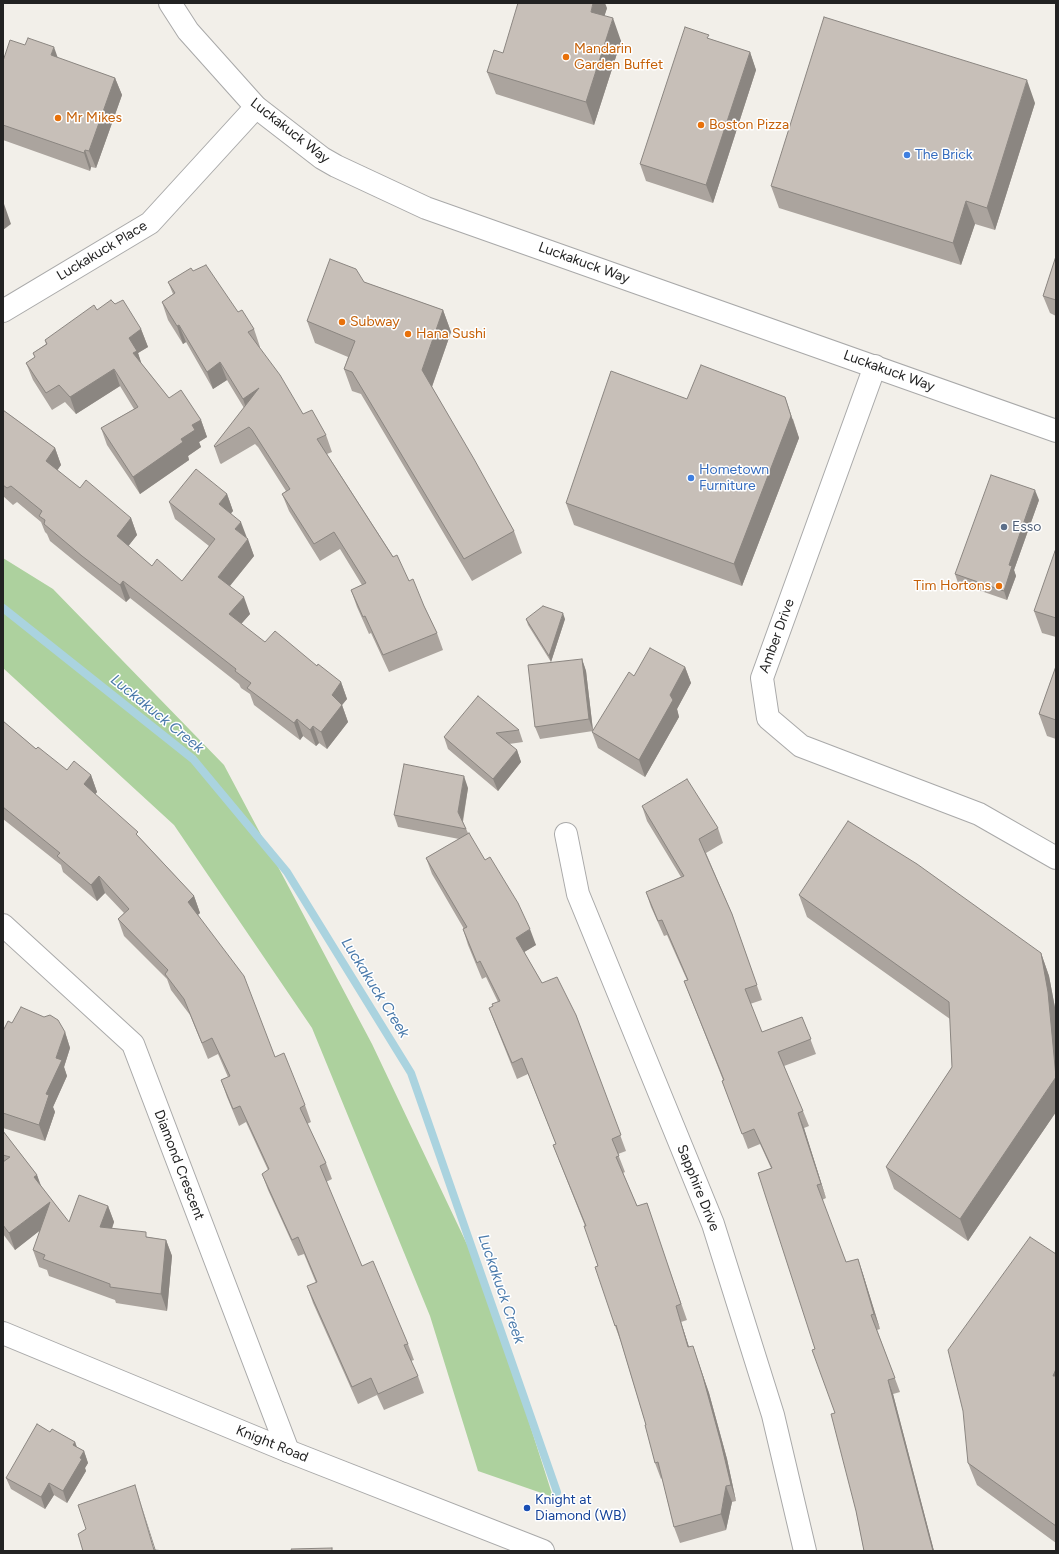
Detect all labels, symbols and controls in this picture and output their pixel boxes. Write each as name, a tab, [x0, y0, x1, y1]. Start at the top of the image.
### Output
place label: Mandarin Garden Buffet	[574, 41, 663, 74]
marker: Mandarin Garden Buffet	[561, 52, 571, 62]
street label: Luckakuck Way	[247, 95, 333, 167]
place label: Mr Mikes	[66, 110, 122, 126]
marker: Mr Mikes	[53, 113, 63, 123]
place label: Boston Pizza	[709, 117, 789, 133]
marker: Boston Pizza	[696, 120, 706, 130]
place label: The Brick	[915, 147, 973, 163]
marker: The Brick	[902, 150, 912, 160]
street label: Luckakuck Place	[54, 217, 150, 285]
street label: Luckakuck Way	[536, 239, 632, 287]
place label: Subway	[350, 314, 400, 330]
marker: Subway	[337, 317, 347, 327]
place label: Hana Sushi	[416, 326, 486, 342]
marker: Hana Sushi	[403, 329, 413, 339]
street label: Luckakuck Way	[841, 347, 937, 395]
place label: Hometown Furniture	[699, 462, 769, 494]
marker: Hometown Furniture	[686, 473, 696, 483]
place label: Esso	[1012, 519, 1041, 535]
marker: Esso	[999, 522, 1009, 532]
place label: Tim Hortons	[914, 578, 991, 594]
marker: Tim Hortons	[994, 581, 1004, 591]
street label: Amber Drive	[756, 597, 798, 675]
water label: Luckakuck Creek	[107, 671, 207, 757]
water label: Luckakuck Creek	[337, 935, 413, 1041]
street label: Diamond Crescent	[150, 1107, 208, 1223]
street label: Sapphire Drive	[673, 1142, 723, 1234]
water label: Luckakuck Creek	[474, 1232, 528, 1346]
street label: Knight Road	[233, 1422, 311, 1466]
place label: Knight at Diamond (WB)	[535, 1492, 626, 1524]
marker: Knight at Diamond (WB)	[522, 1503, 532, 1513]

